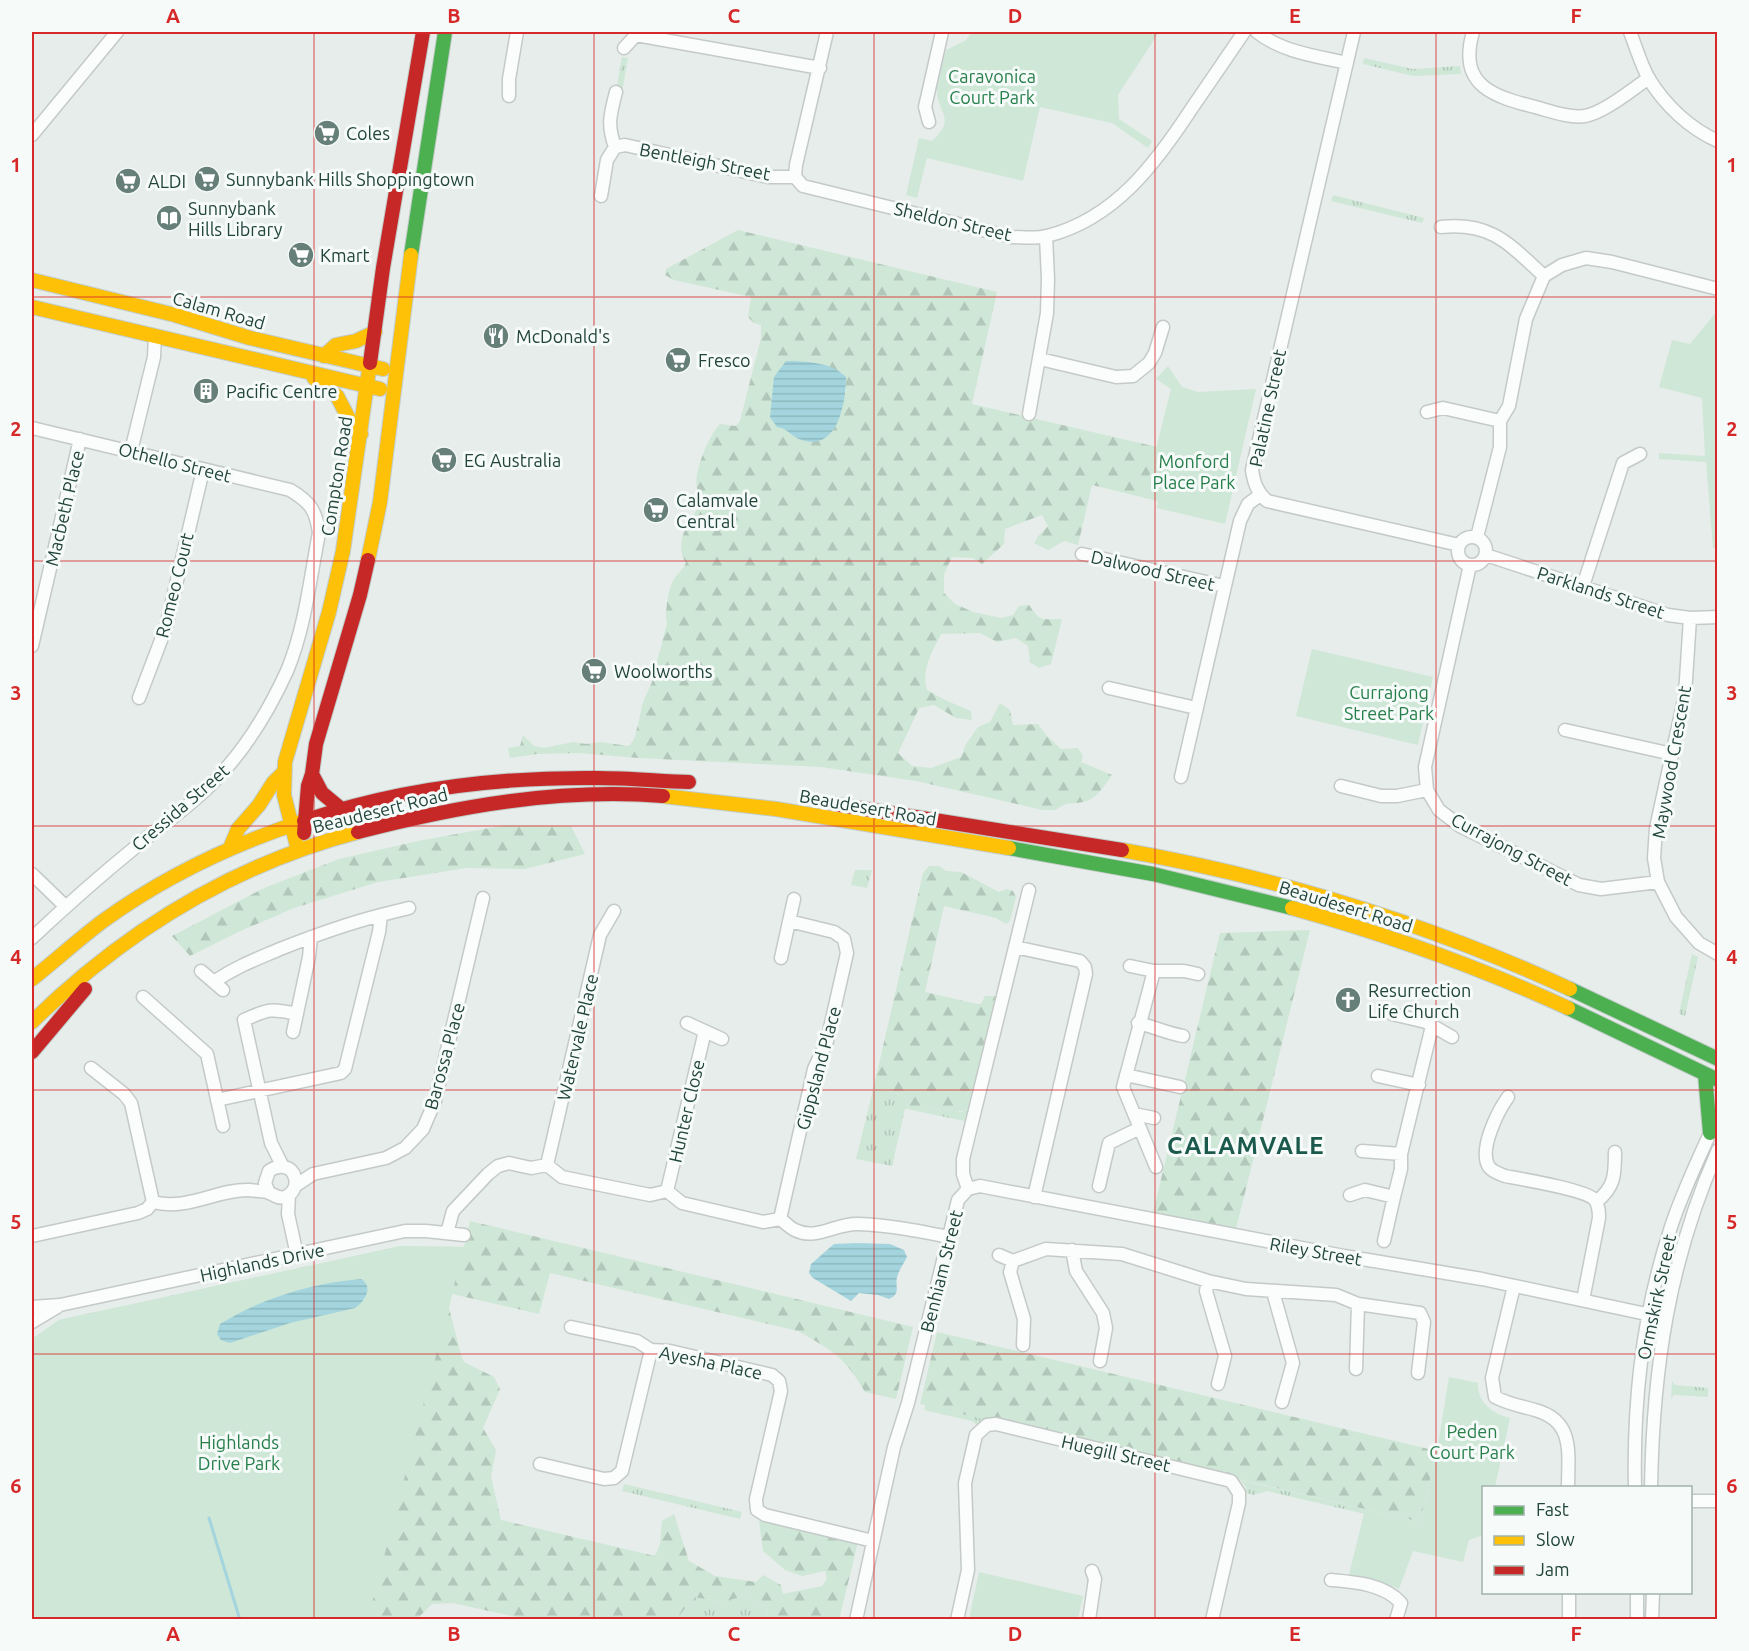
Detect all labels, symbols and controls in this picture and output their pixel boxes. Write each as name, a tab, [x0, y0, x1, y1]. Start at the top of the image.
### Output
text: A	[166, 4, 180, 27]
text: B	[447, 4, 461, 27]
text: C	[728, 4, 741, 27]
text: D	[1008, 4, 1022, 27]
text: E	[1289, 4, 1301, 27]
text: F	[1570, 4, 1582, 27]
park label: Caravonica Court Park	[948, 66, 1036, 107]
supermarket icon: Coles	[312, 118, 342, 148]
place label: Coles	[346, 123, 390, 143]
street label: Bentleigh Street	[638, 139, 772, 183]
text: 1	[10, 153, 22, 176]
text: 1	[1726, 153, 1738, 176]
supermarket icon: Sunnybank Hills Shoppingtown	[192, 164, 222, 194]
supermarket icon: ALDI	[113, 166, 143, 196]
place label: Sunnybank Hills Shoppingtown	[226, 169, 474, 189]
place label: ALDI	[148, 171, 186, 191]
place label: Sunnybank Hills Library	[188, 198, 283, 239]
street label: Sheldon Street	[892, 198, 1014, 244]
library icon: Sunnybank Hills Library	[154, 203, 184, 233]
supermarket icon: Kmart	[286, 240, 316, 270]
place label: Kmart	[320, 245, 370, 265]
street label: Calam Road	[170, 287, 268, 333]
restaurant icon: McDonald's	[481, 321, 511, 351]
place label: McDonald's	[516, 326, 610, 346]
supermarket icon: Fresco	[663, 345, 693, 375]
street label: Palatine Street	[1245, 347, 1289, 469]
place label: Fresco	[698, 350, 751, 370]
building icon: Pacific Centre	[191, 376, 221, 406]
place label: Pacific Centre	[226, 381, 337, 401]
street label: Compton Road	[317, 415, 355, 537]
text: 2	[10, 417, 22, 440]
text: 2	[1726, 417, 1738, 440]
street label: Othello Street	[116, 438, 234, 486]
supermarket icon: EG Australia	[429, 445, 459, 475]
street label: Macbeth Place	[41, 448, 87, 568]
place label: EG Australia	[464, 450, 561, 470]
park label: Monford Place Park	[1153, 451, 1235, 492]
place label: Calamvale Central	[676, 490, 759, 531]
supermarket icon: Calamvale Central	[641, 495, 671, 525]
street label: Romeo Court	[151, 530, 197, 640]
street label: Dalwood Street	[1089, 546, 1217, 594]
street label: Parklands Street	[1535, 562, 1667, 622]
supermarket icon: Woolworths	[579, 656, 609, 686]
place label: Woolworths	[614, 661, 713, 681]
text: 3	[10, 681, 22, 704]
text: 3	[1726, 681, 1738, 704]
park label: Currajong Street Park	[1344, 682, 1434, 723]
street label: Maywood Crescent	[1648, 684, 1694, 840]
street label: Cressida Street	[127, 759, 233, 855]
street label: Beaudesert Road	[310, 784, 450, 836]
street label: Beaudesert Road	[798, 785, 938, 829]
street label: Currajong Street	[1448, 809, 1576, 889]
street label: Beaudesert Road	[1277, 876, 1415, 936]
text: 4	[10, 945, 22, 968]
text: 4	[1726, 945, 1738, 968]
street label: Watervale Place	[553, 972, 601, 1102]
place label: Resurrection Life Church	[1368, 980, 1471, 1021]
church icon: Resurrection Life Church	[1333, 985, 1363, 1015]
street label: Barossa Place	[420, 1000, 468, 1112]
street label: Gippsland Place	[792, 1004, 844, 1132]
street label: Hunter Close	[664, 1058, 708, 1164]
district label: CALAMVALE	[1167, 1132, 1325, 1159]
street label: Benhiam Street	[916, 1208, 966, 1334]
text: 5	[10, 1210, 22, 1233]
text: 5	[1726, 1210, 1738, 1233]
street label: Ormskirk Street	[1633, 1232, 1679, 1362]
street label: Riley Street	[1268, 1233, 1364, 1269]
street label: Highlands Drive	[198, 1239, 326, 1285]
street label: Ayesha Place	[658, 1341, 764, 1383]
park label: Peden Court Park	[1429, 1421, 1515, 1462]
street label: Huegill Street	[1060, 1431, 1172, 1475]
park label: Highlands Drive Park	[198, 1432, 280, 1473]
text: 6	[10, 1474, 22, 1497]
text: 6	[1726, 1474, 1738, 1497]
legend	[1482, 1486, 1692, 1594]
text: Fast	[1536, 1499, 1569, 1519]
text: Slow	[1536, 1529, 1575, 1549]
text: Jam	[1536, 1559, 1570, 1579]
text: A	[166, 1622, 180, 1645]
text: B	[447, 1622, 461, 1645]
text: C	[728, 1622, 741, 1645]
text: D	[1008, 1622, 1022, 1645]
text: E	[1289, 1622, 1301, 1645]
text: F	[1570, 1622, 1582, 1645]

